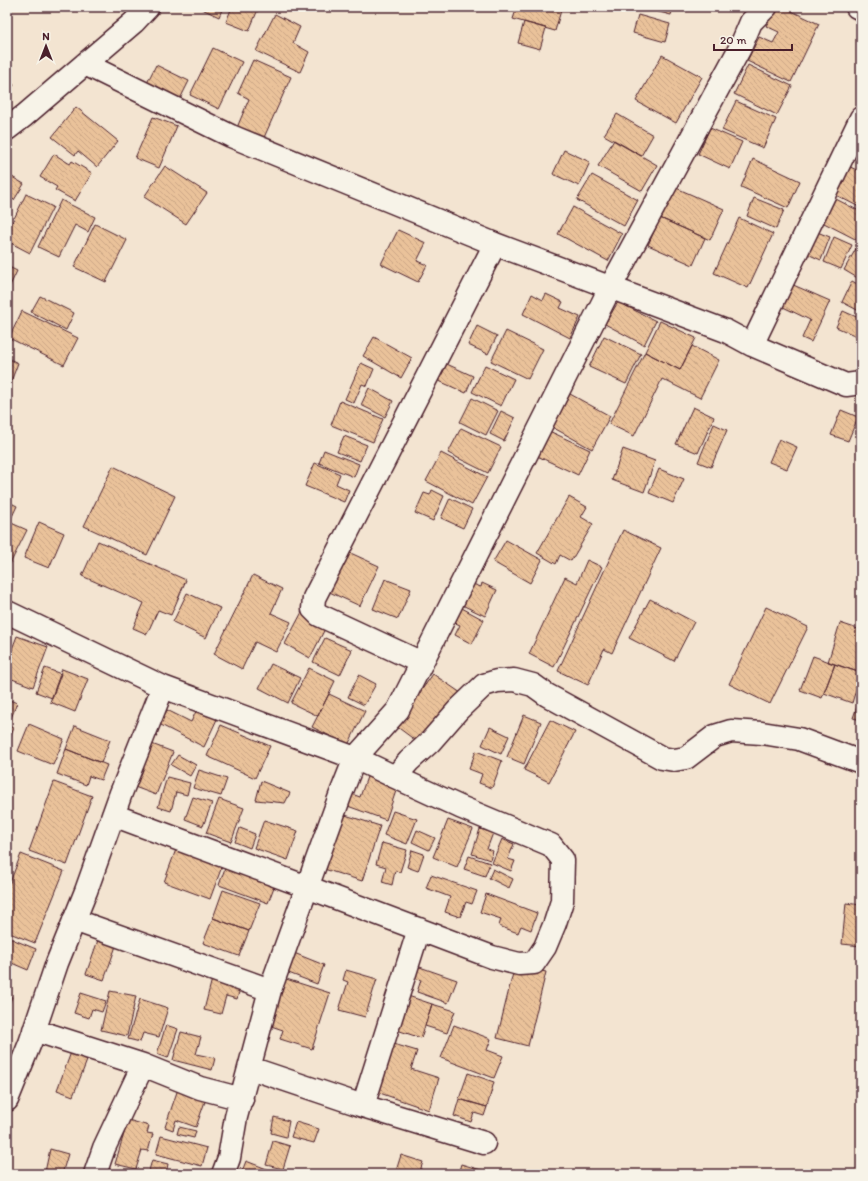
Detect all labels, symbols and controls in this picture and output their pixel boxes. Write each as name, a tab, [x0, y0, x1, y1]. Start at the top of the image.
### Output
north arrow	[26, 26, 66, 66]
scale bar	[714, 26, 792, 52]
text: N	[42, 30, 50, 43]
text: 20 m	[720, 33, 747, 47]

